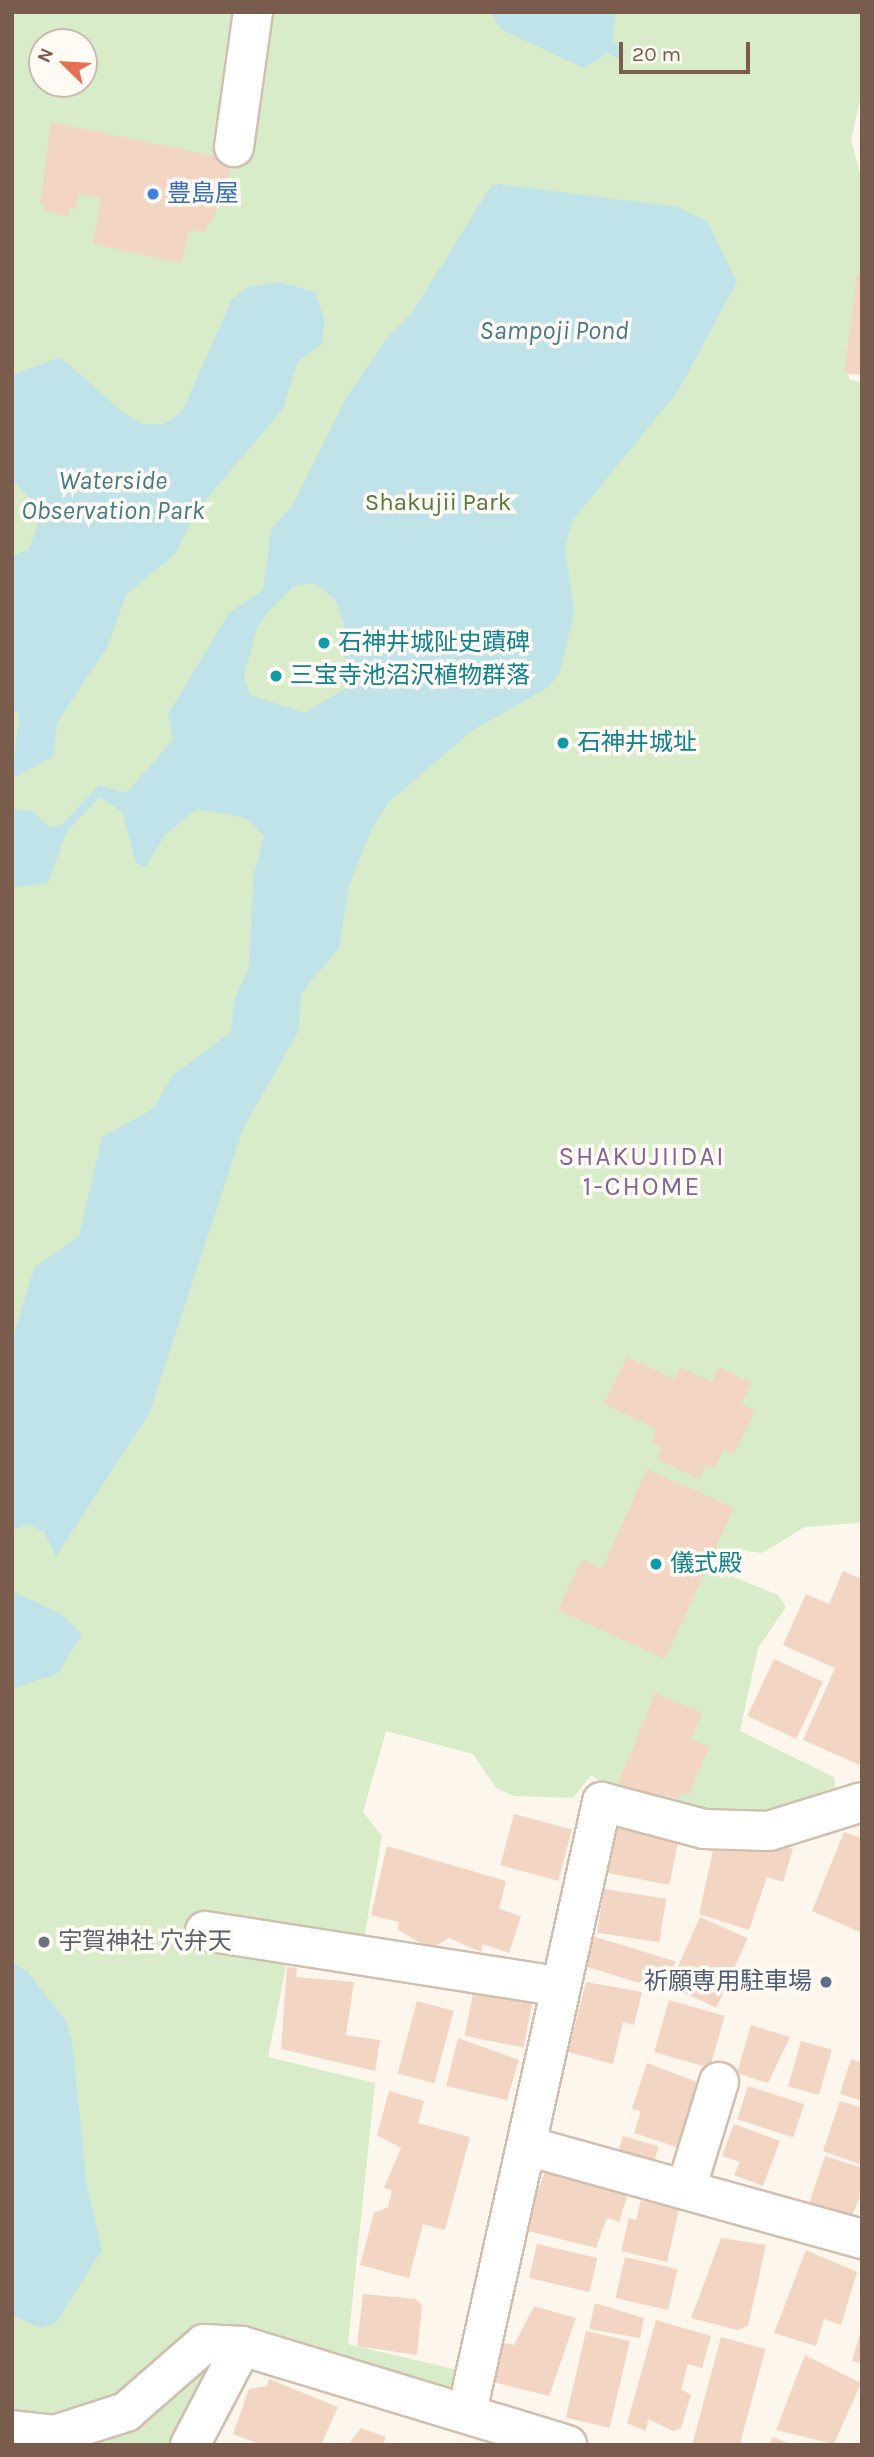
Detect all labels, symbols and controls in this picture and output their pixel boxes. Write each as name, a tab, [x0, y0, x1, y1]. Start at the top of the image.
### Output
north arrow	[28, 28, 98, 98]
scale bar	[622, 28, 753, 72]
text: 20 m	[632, 42, 681, 66]
text: N	[33, 45, 58, 66]
place label: 豊島屋	[167, 180, 239, 208]
marker: 豊島屋	[145, 186, 161, 202]
water label: Sampoji Pond	[479, 315, 629, 347]
water label: Waterside Observation Park	[21, 465, 205, 526]
park label: Shakujii Park	[365, 489, 511, 517]
place label: 石神井城阯史蹟碑	[338, 629, 530, 657]
marker: 石神井城阯史蹟碑	[316, 635, 332, 651]
place label: 三宝寺池沼沢植物群落	[290, 662, 530, 690]
marker: 三宝寺池沼沢植物群落	[268, 668, 284, 684]
place label: 石神井城址	[577, 729, 697, 757]
marker: 石神井城址	[555, 735, 571, 751]
district label: SHAKUJIIDAI 1-CHOME	[560, 1141, 724, 1202]
place label: 儀式殿	[670, 1550, 742, 1578]
marker: 儀式殿	[648, 1556, 664, 1572]
place label: 宇賀神社 穴弁天	[58, 1928, 232, 1956]
marker: 宇賀神社 穴弁天	[36, 1934, 52, 1950]
place label: 祈願専用駐車場	[644, 1968, 812, 1996]
marker: 祈願専用駐車場	[818, 1974, 834, 1990]

